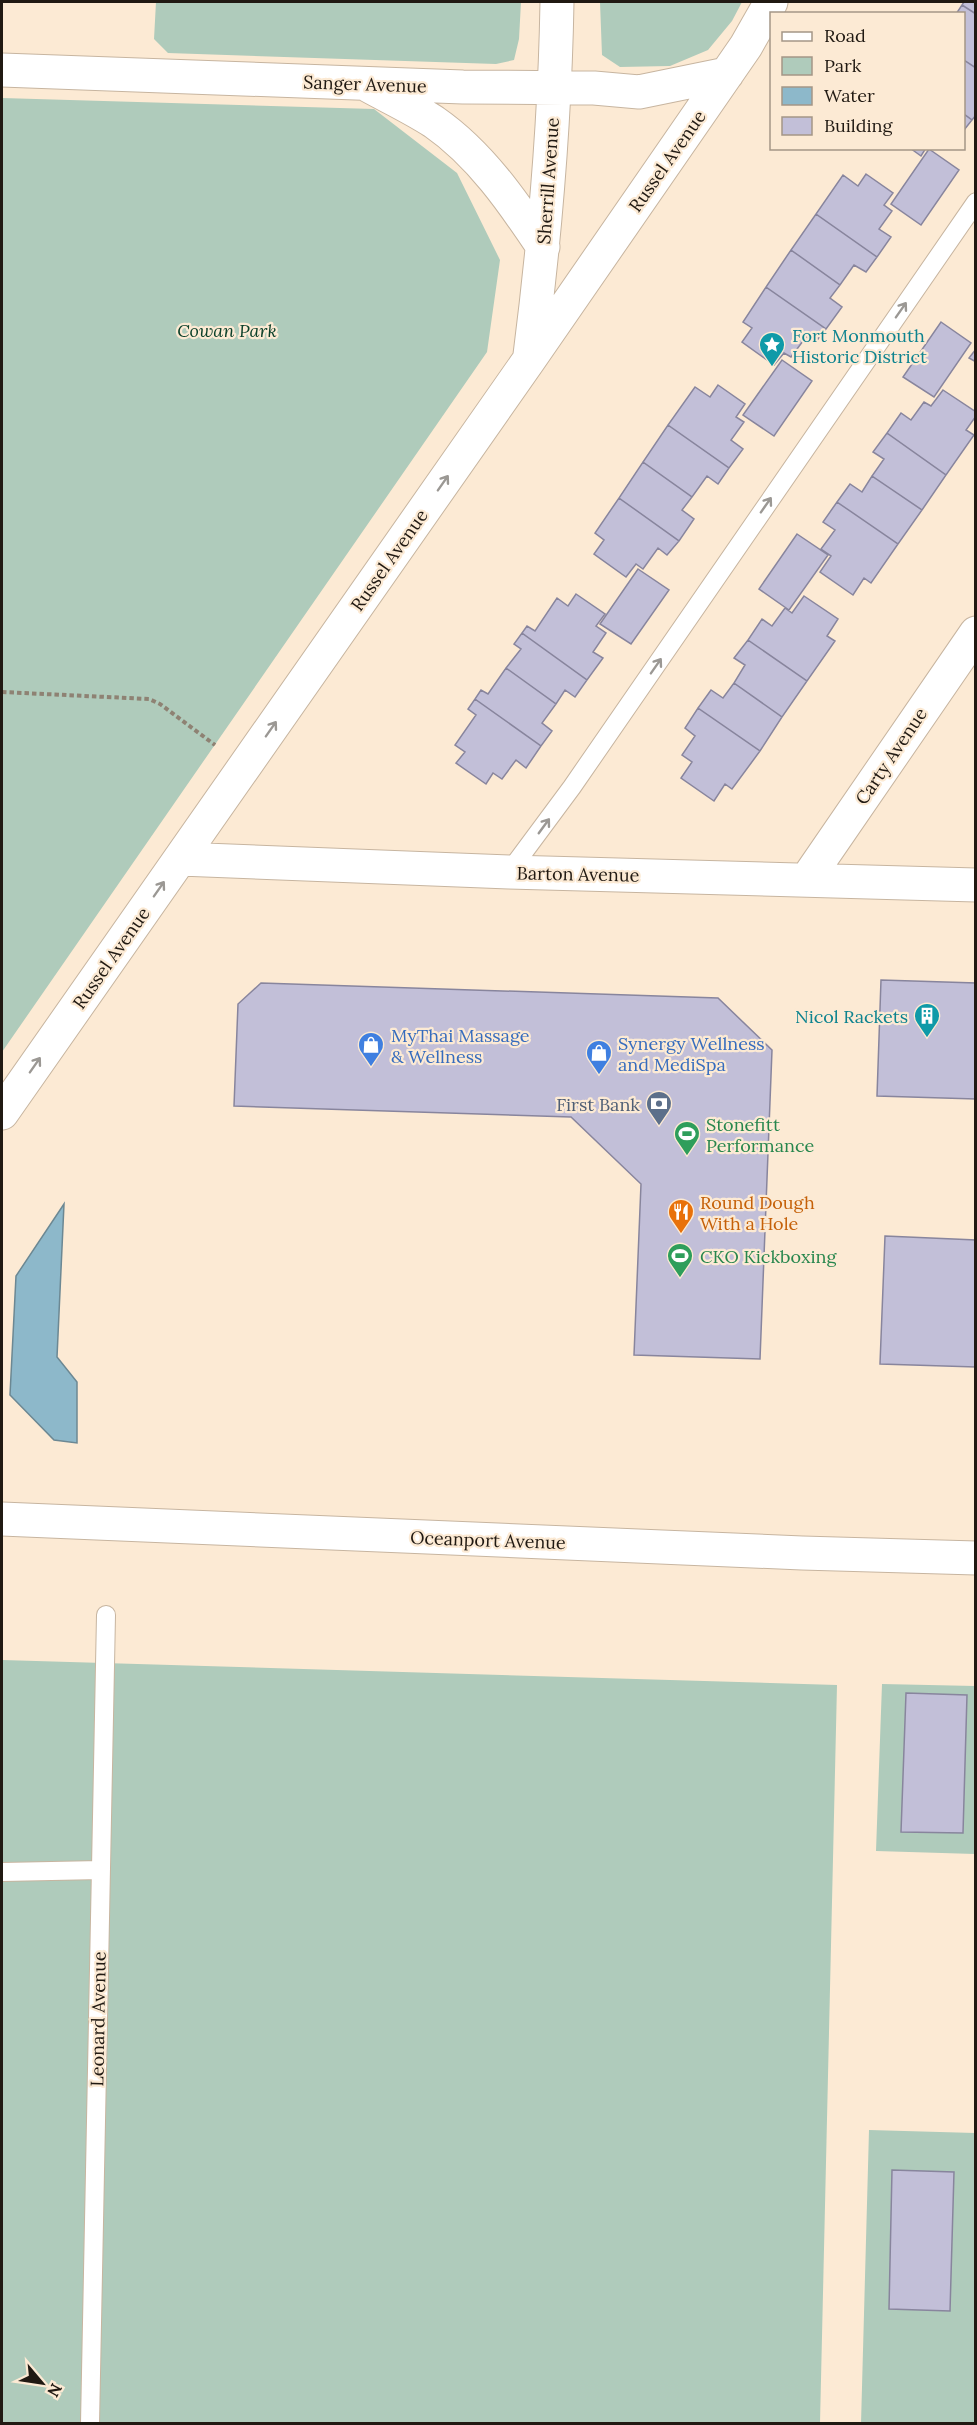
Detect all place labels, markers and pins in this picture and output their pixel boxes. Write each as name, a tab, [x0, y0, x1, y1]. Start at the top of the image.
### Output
place label: Fort Monmouth Historic District	[792, 324, 927, 368]
place icon: Fort Monmouth Historic District	[757, 330, 787, 368]
building icon: Nicol Rackets	[912, 1001, 942, 1039]
place label: Nicol Rackets	[795, 1005, 908, 1028]
place label: MyThai Massage & Wellness	[391, 1024, 530, 1068]
shop icon: MyThai Massage & Wellness	[356, 1030, 386, 1068]
place label: Synergy Wellness and MediSpa	[618, 1032, 765, 1076]
shop icon: Synergy Wellness and MediSpa	[584, 1038, 614, 1076]
bank icon: First Bank	[644, 1089, 674, 1127]
place label: First Bank	[556, 1093, 640, 1116]
place label: Stonefitt Performance	[706, 1113, 814, 1157]
sports icon: Stonefitt Performance	[672, 1119, 702, 1157]
place label: Round Dough With a Hole	[700, 1191, 815, 1235]
restaurant icon: Round Dough With a Hole	[666, 1197, 696, 1235]
sports icon: CKO Kickboxing	[665, 1241, 695, 1279]
place label: CKO Kickboxing	[700, 1245, 838, 1268]

